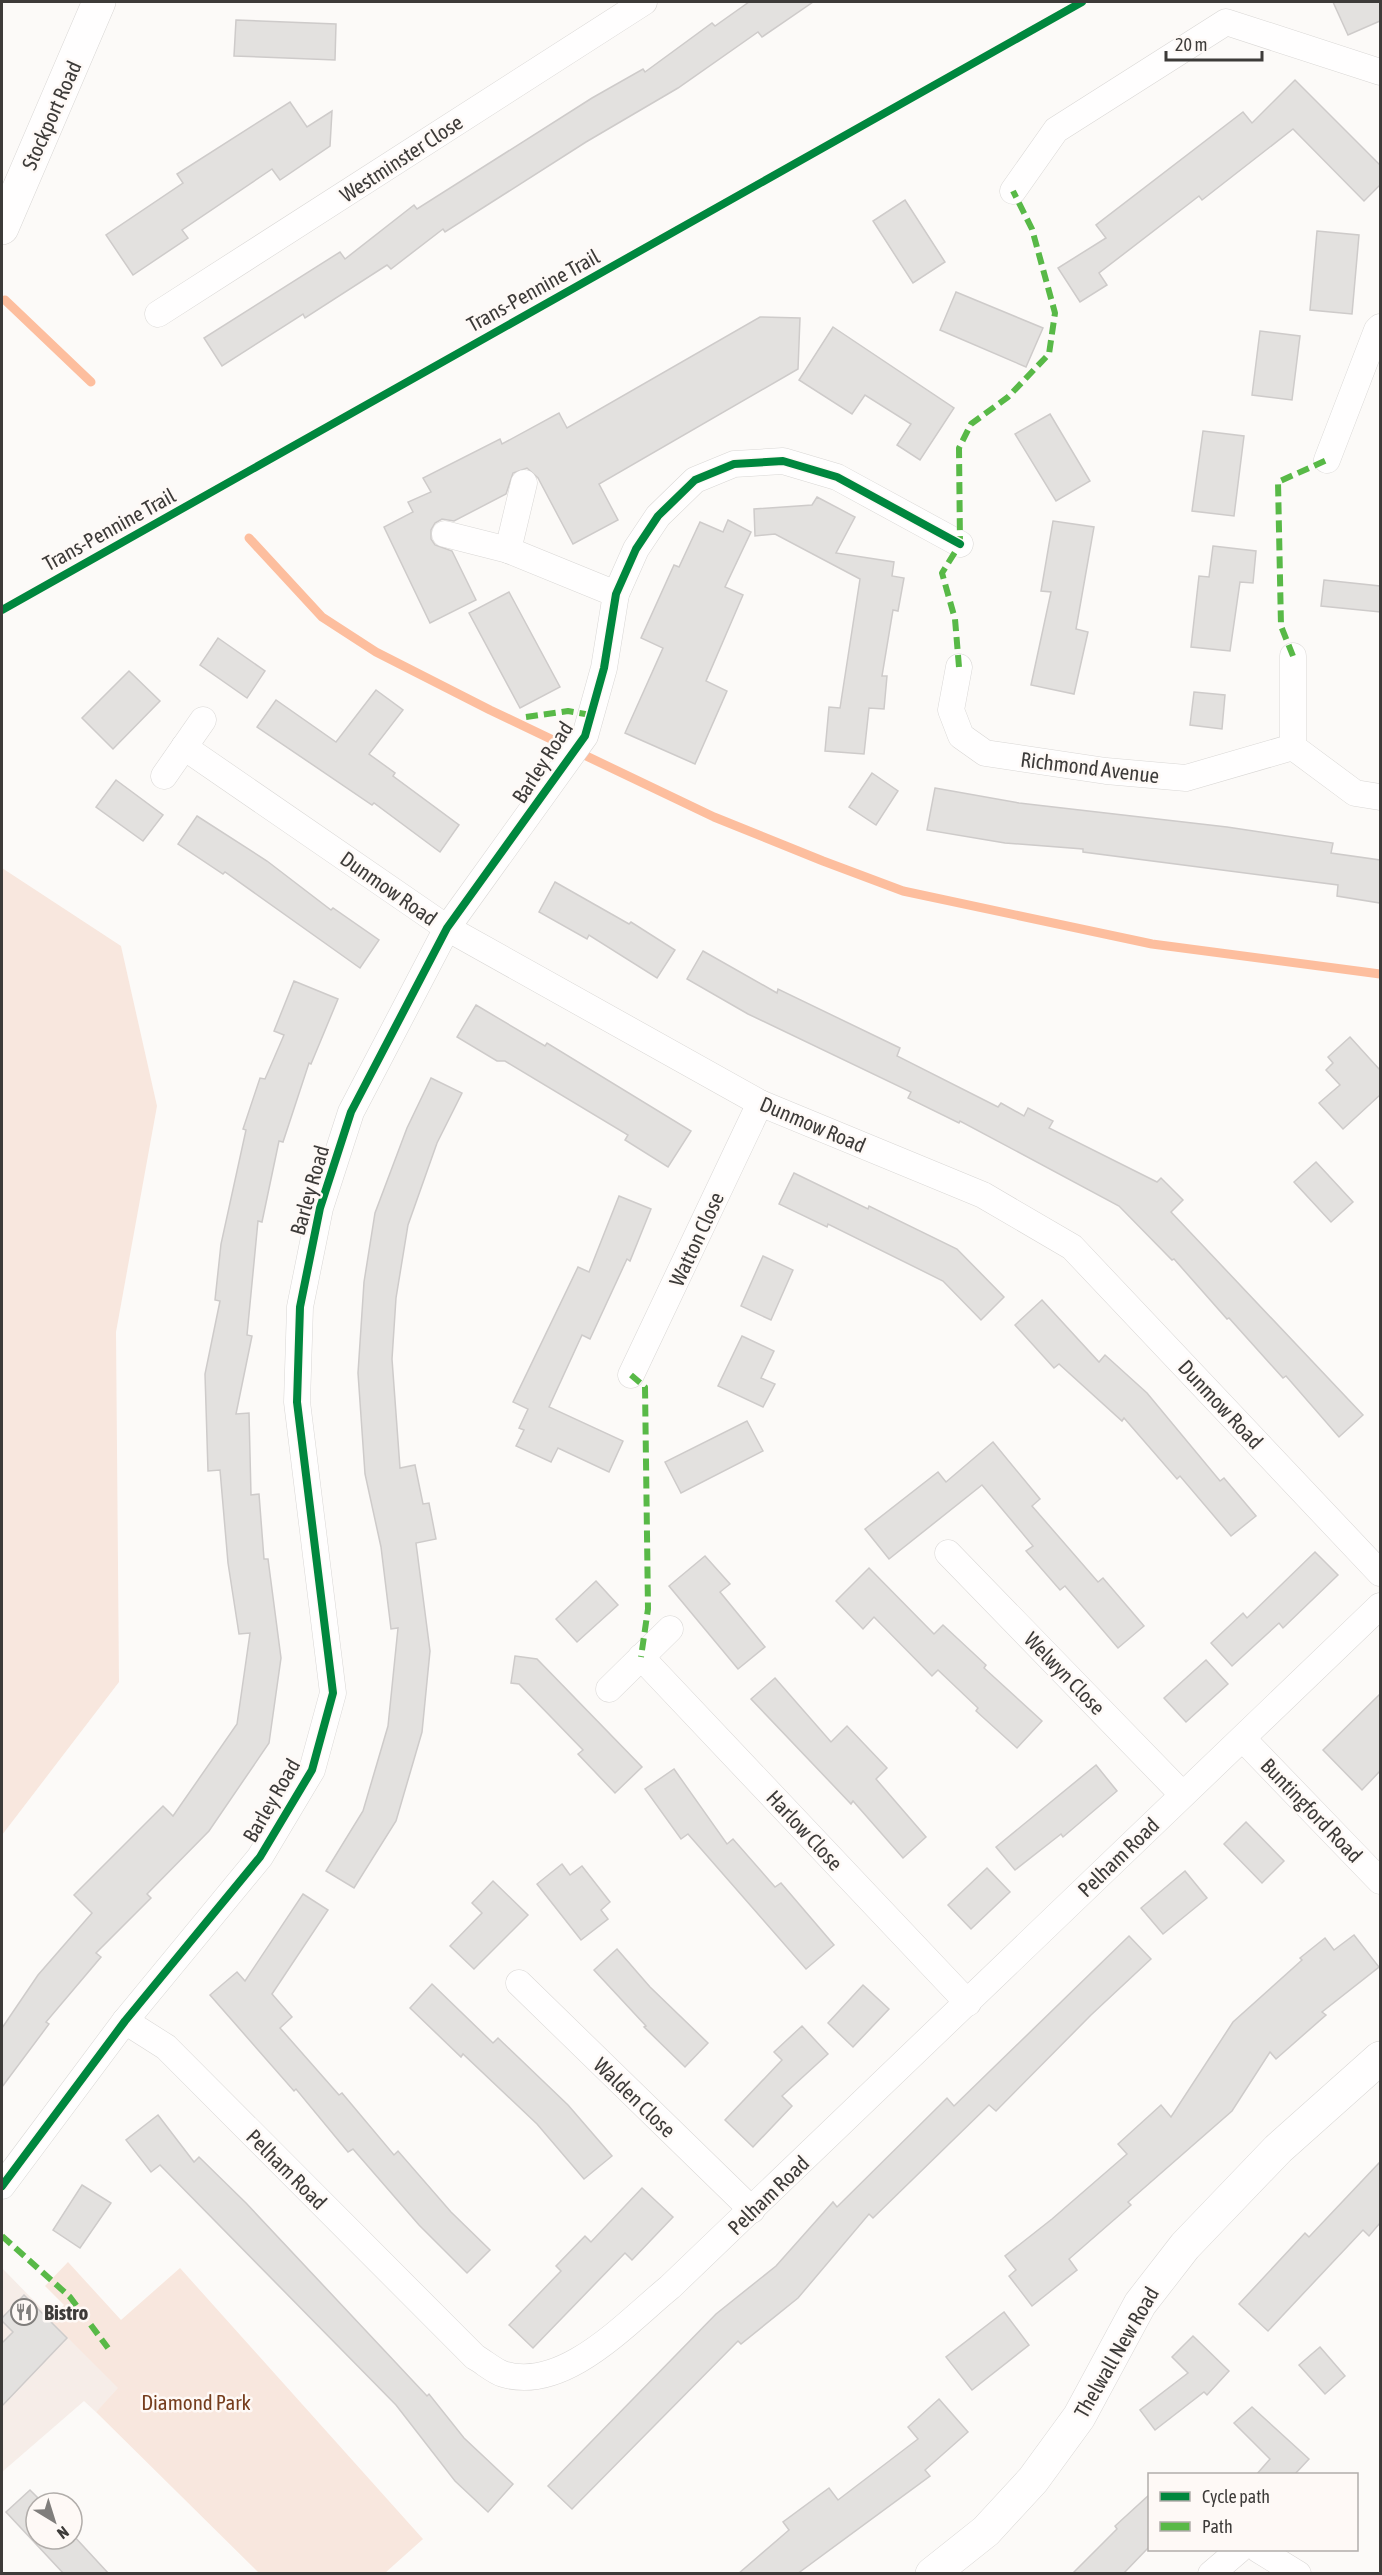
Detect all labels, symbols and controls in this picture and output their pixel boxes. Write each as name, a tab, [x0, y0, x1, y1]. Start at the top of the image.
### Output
scale bar	[1166, 24, 1262, 62]
text: 20 m	[1175, 34, 1207, 55]
street label: Stockport Road	[16, 57, 86, 173]
street label: Westminster Close	[335, 109, 467, 207]
street label: Trans-Pennine Trail	[463, 244, 604, 336]
street label: Trans-Pennine Trail	[39, 483, 180, 575]
street label: Barley Road	[507, 717, 577, 807]
street label: Richmond Avenue	[1019, 747, 1161, 787]
street label: Dunmow Road	[336, 846, 442, 930]
street label: Dunmow Road	[757, 1091, 869, 1157]
street label: Barley Road	[285, 1142, 333, 1238]
street label: Watton Close	[664, 1188, 728, 1290]
street label: Dunmow Road	[1174, 1355, 1268, 1453]
street label: Welwyn Close	[1020, 1627, 1110, 1719]
street label: Buntingford Road	[1256, 1753, 1368, 1867]
street label: Barley Road	[238, 1754, 304, 1846]
street label: Harlow Close	[762, 1785, 848, 1875]
street label: Pelham Road	[1073, 1813, 1163, 1901]
street label: Walden Close	[589, 2052, 681, 2142]
street label: Pelham Road	[242, 2124, 332, 2214]
street label: Pelham Road	[723, 2151, 813, 2239]
street label: Thelwall New Road	[1069, 2282, 1163, 2422]
restaurant icon: Bistro	[9, 2297, 39, 2327]
place label: Bistro	[44, 2300, 88, 2324]
park label: Diamond Park	[141, 2390, 251, 2414]
legend	[1148, 2473, 1358, 2551]
text: Cycle path	[1202, 2486, 1270, 2507]
north arrow	[24, 2491, 84, 2551]
text: Path	[1202, 2516, 1233, 2537]
text: N	[54, 2523, 73, 2543]

